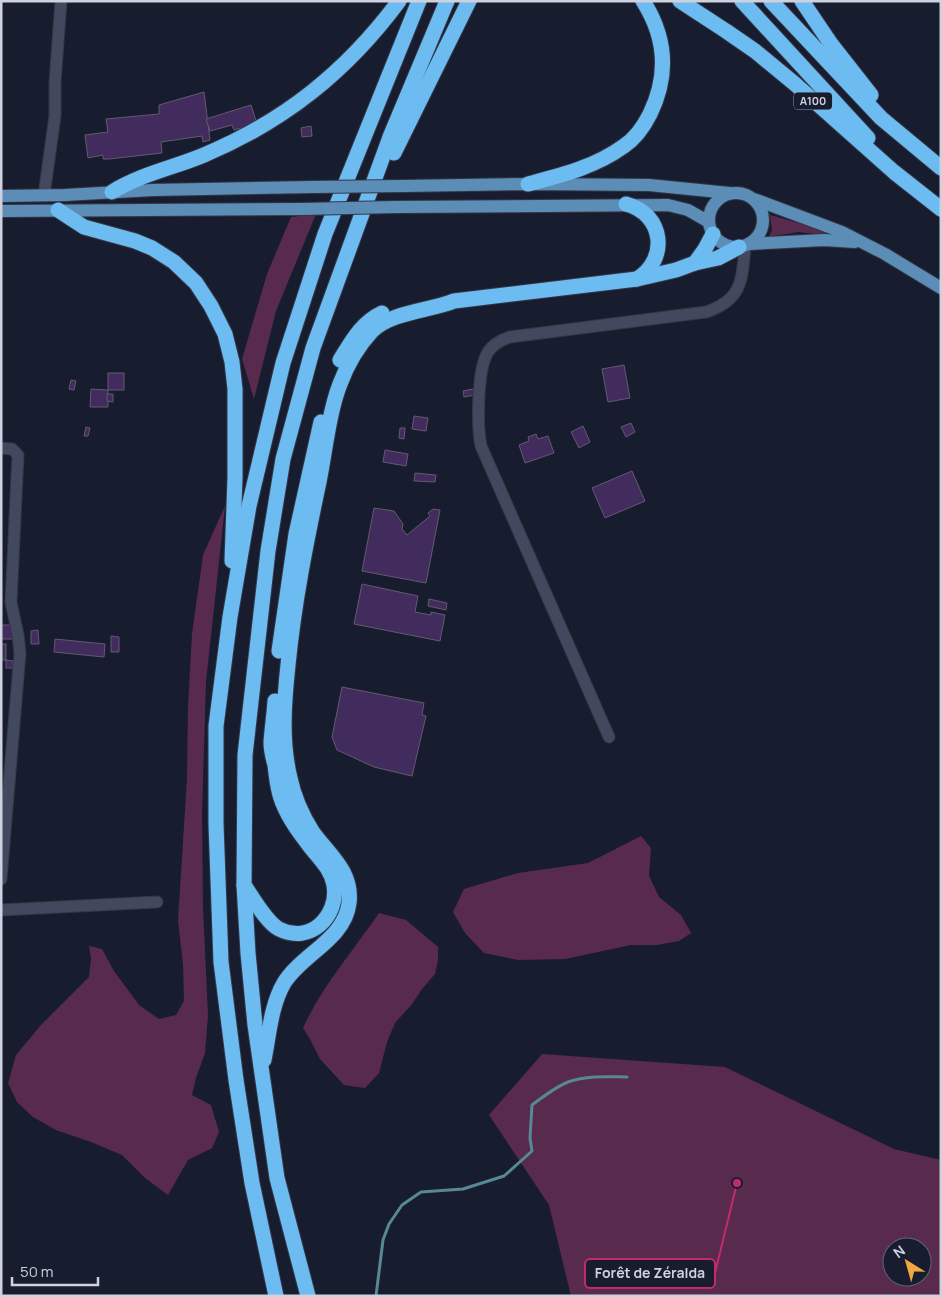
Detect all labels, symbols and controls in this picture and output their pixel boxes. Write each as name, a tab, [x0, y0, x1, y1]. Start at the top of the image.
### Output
road number: A100	[794, 92, 832, 110]
north arrow	[882, 1237, 932, 1287]
text: N	[889, 1241, 909, 1262]
scale bar	[12, 1254, 99, 1286]
callout: Forêt de Zéralda	[585, 1259, 715, 1288]
text: 50 m	[20, 1261, 54, 1282]
text: Forêt de Zéralda	[595, 1263, 705, 1282]

